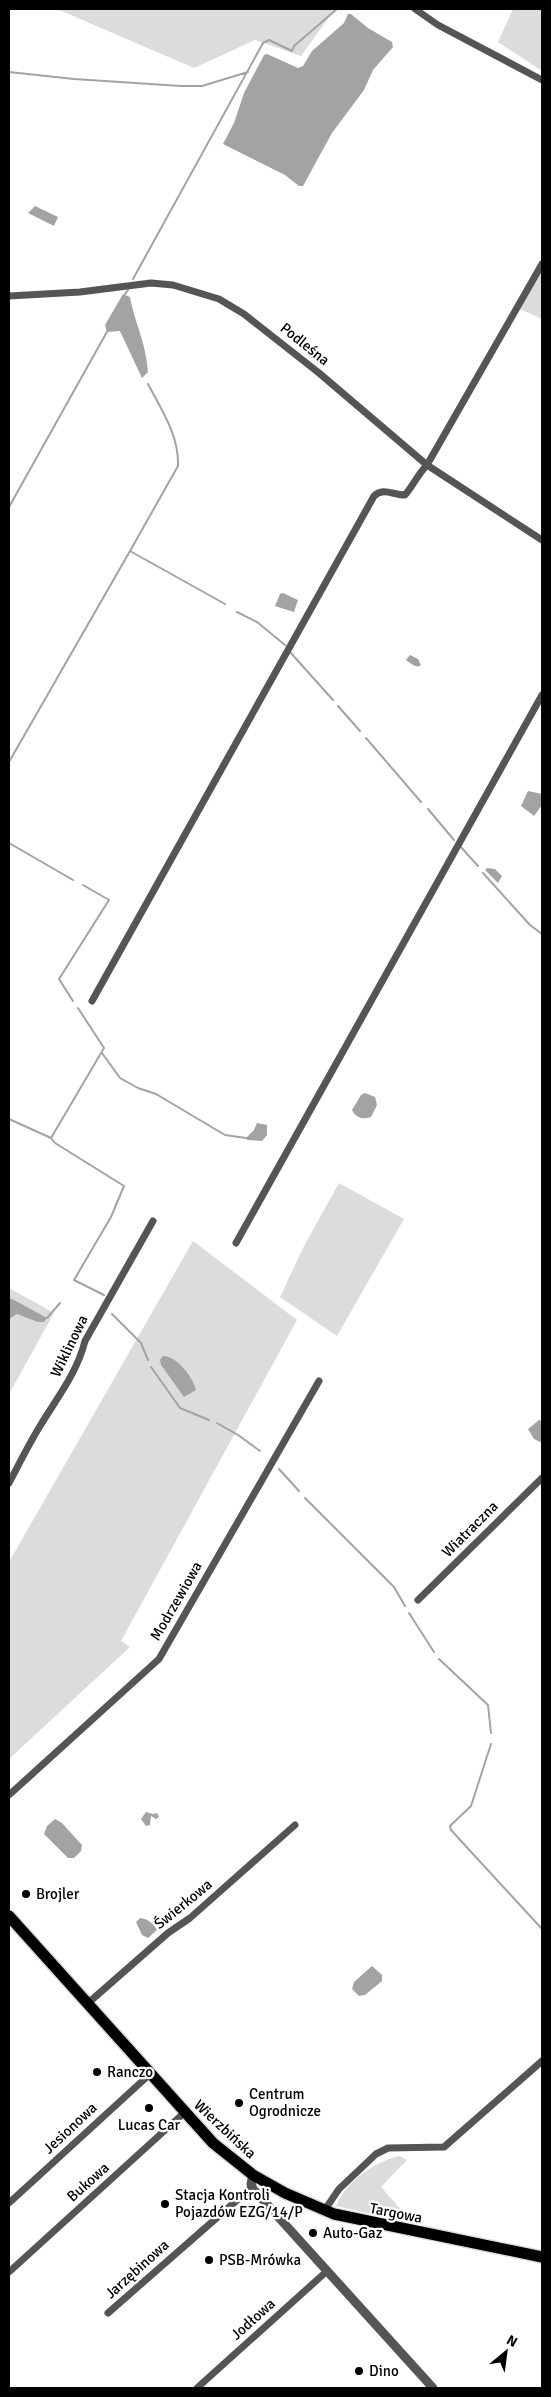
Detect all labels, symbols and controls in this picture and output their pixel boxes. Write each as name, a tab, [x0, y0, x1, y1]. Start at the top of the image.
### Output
street label: Podleśna	[277, 319, 333, 369]
street label: Wiklinowa	[46, 1312, 92, 1380]
street label: Wiatraczna	[438, 1497, 502, 1561]
street label: Modrzewiowa	[146, 1558, 206, 1644]
street label: Świerkowa	[150, 1874, 216, 1933]
place label: Brojler	[36, 1885, 80, 1903]
marker: Brojler	[20, 1888, 32, 1900]
place label: Ranczo	[107, 2063, 153, 2081]
marker: Ranczo	[91, 2066, 103, 2078]
place label: Centrum Ogrodnicze	[249, 2085, 321, 2120]
street label: Wierzbińska	[190, 2096, 260, 2162]
marker: Centrum Ogrodnicze	[233, 2097, 245, 2109]
street label: Jesionowa	[39, 2099, 101, 2157]
marker: Lucas Car	[143, 2102, 155, 2114]
place label: Lucas Car	[118, 2116, 181, 2134]
street label: Bukowa	[63, 2158, 113, 2206]
place label: Stacja Kontroli Pojazdów EZG/14/P	[175, 2186, 303, 2221]
marker: Stacja Kontroli Pojazdów EZG/14/P	[159, 2198, 171, 2210]
street label: Targowa	[368, 2199, 424, 2227]
place label: Auto-Gaz	[323, 2224, 383, 2242]
marker: Auto-Gaz	[307, 2227, 319, 2239]
street label: Jarzębinowa	[101, 2236, 173, 2302]
place label: PSB-Mrówka	[219, 2251, 301, 2269]
marker: PSB-Mrówka	[203, 2254, 215, 2266]
street label: Jodłowa	[227, 2294, 279, 2344]
north arrow	[481, 2327, 531, 2377]
text: N	[504, 2331, 520, 2351]
place label: Dino	[369, 2362, 399, 2380]
marker: Dino	[353, 2365, 365, 2377]

